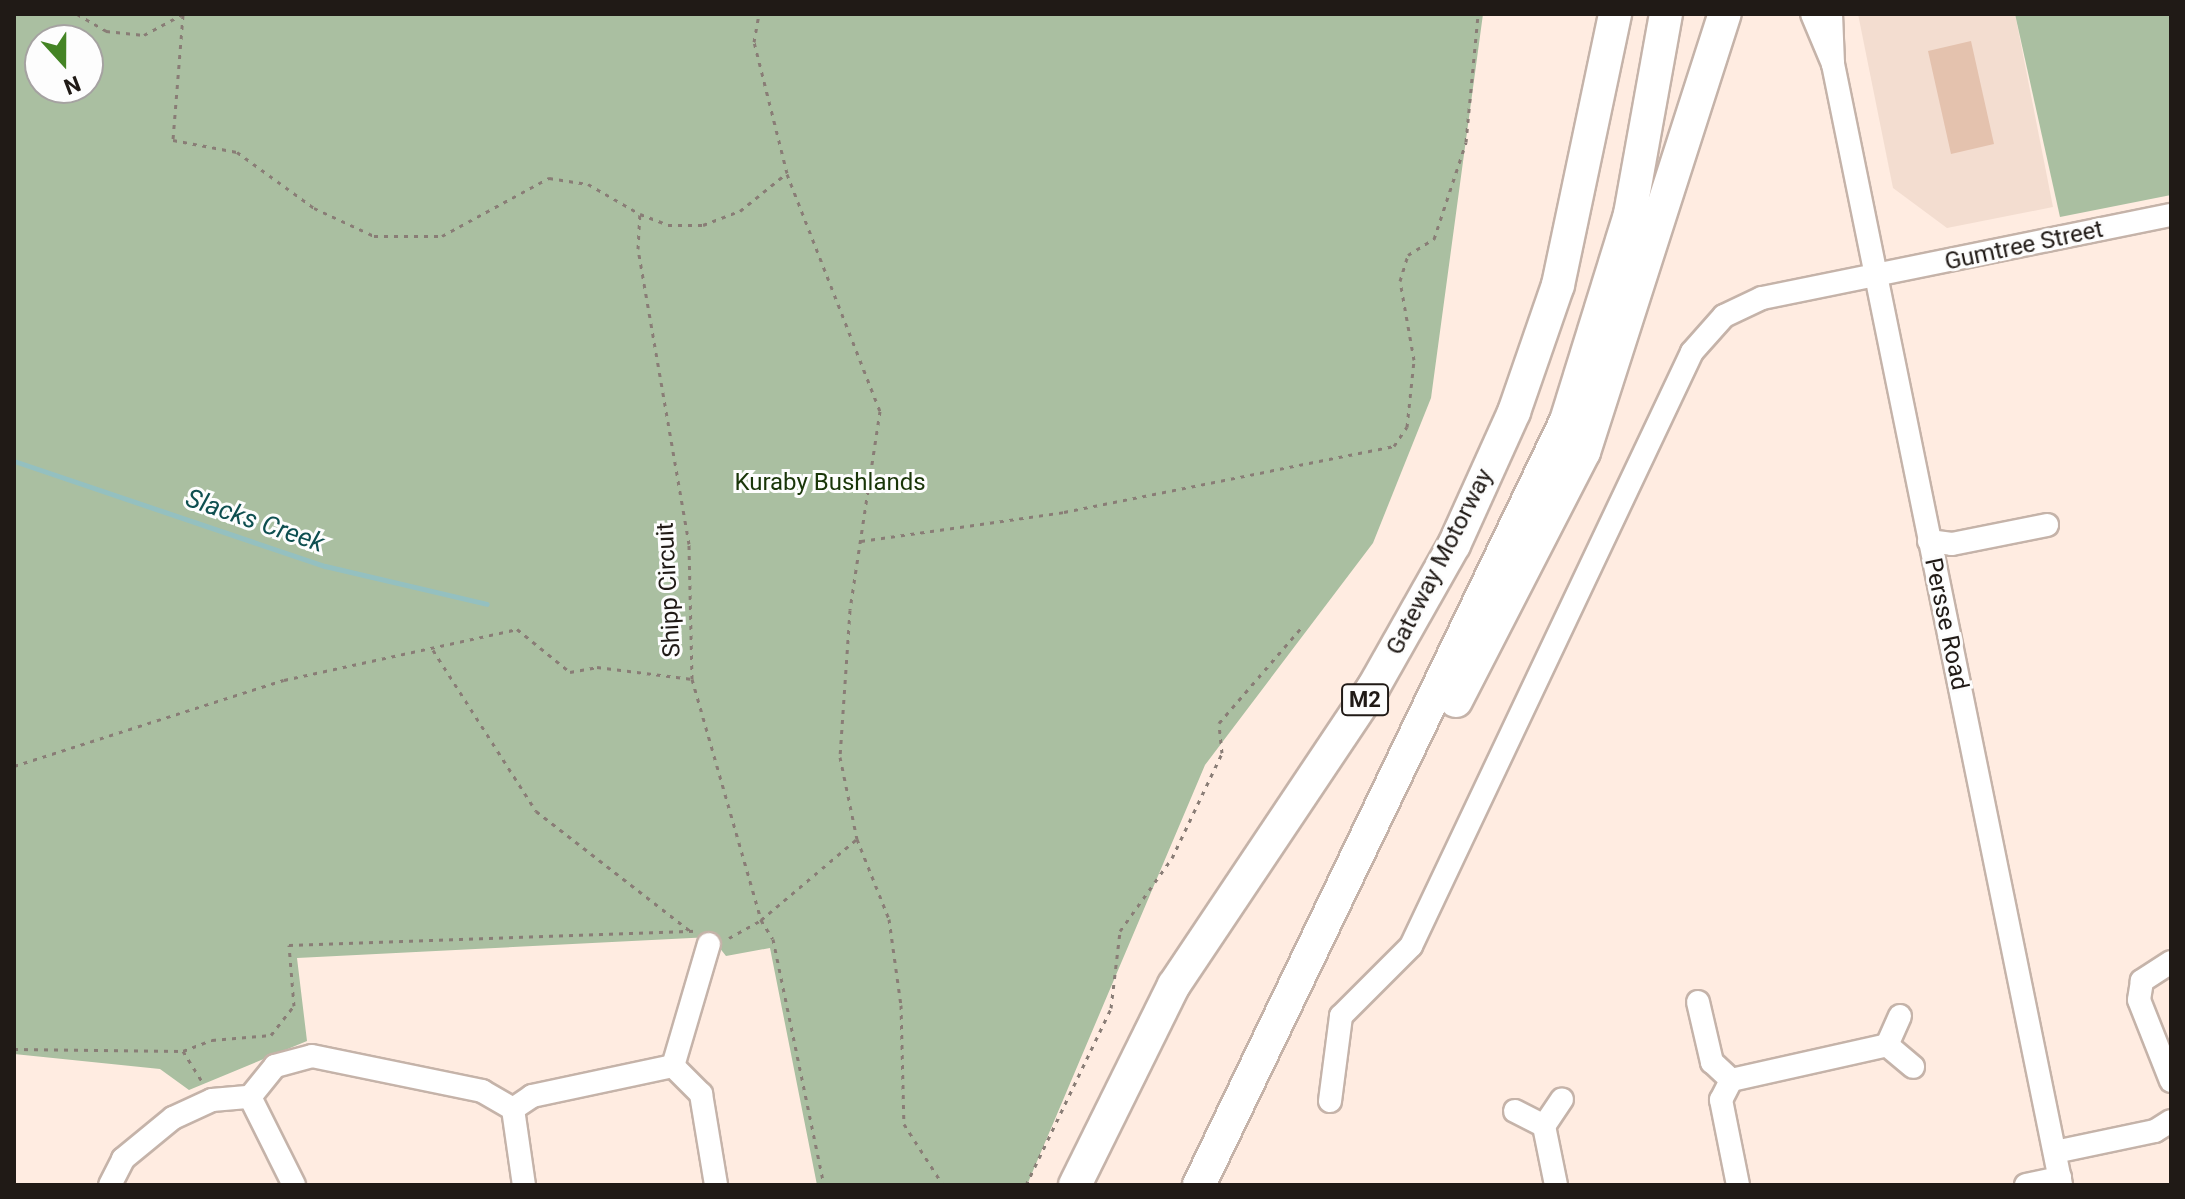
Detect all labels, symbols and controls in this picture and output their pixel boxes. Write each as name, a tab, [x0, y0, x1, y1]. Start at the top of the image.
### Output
north arrow	[24, 24, 104, 104]
text: N	[60, 71, 84, 99]
street label: Gumtree Street	[1942, 215, 2106, 277]
street label: Gateway Motorway	[1381, 464, 1499, 660]
park label: Kuraby Bushlands	[734, 469, 926, 497]
water label: Slacks Creek	[182, 483, 328, 559]
street label: Shipp Circuit	[651, 522, 687, 658]
street label: Persse Road	[1918, 555, 1974, 693]
road number: M2	[1341, 682, 1389, 718]

